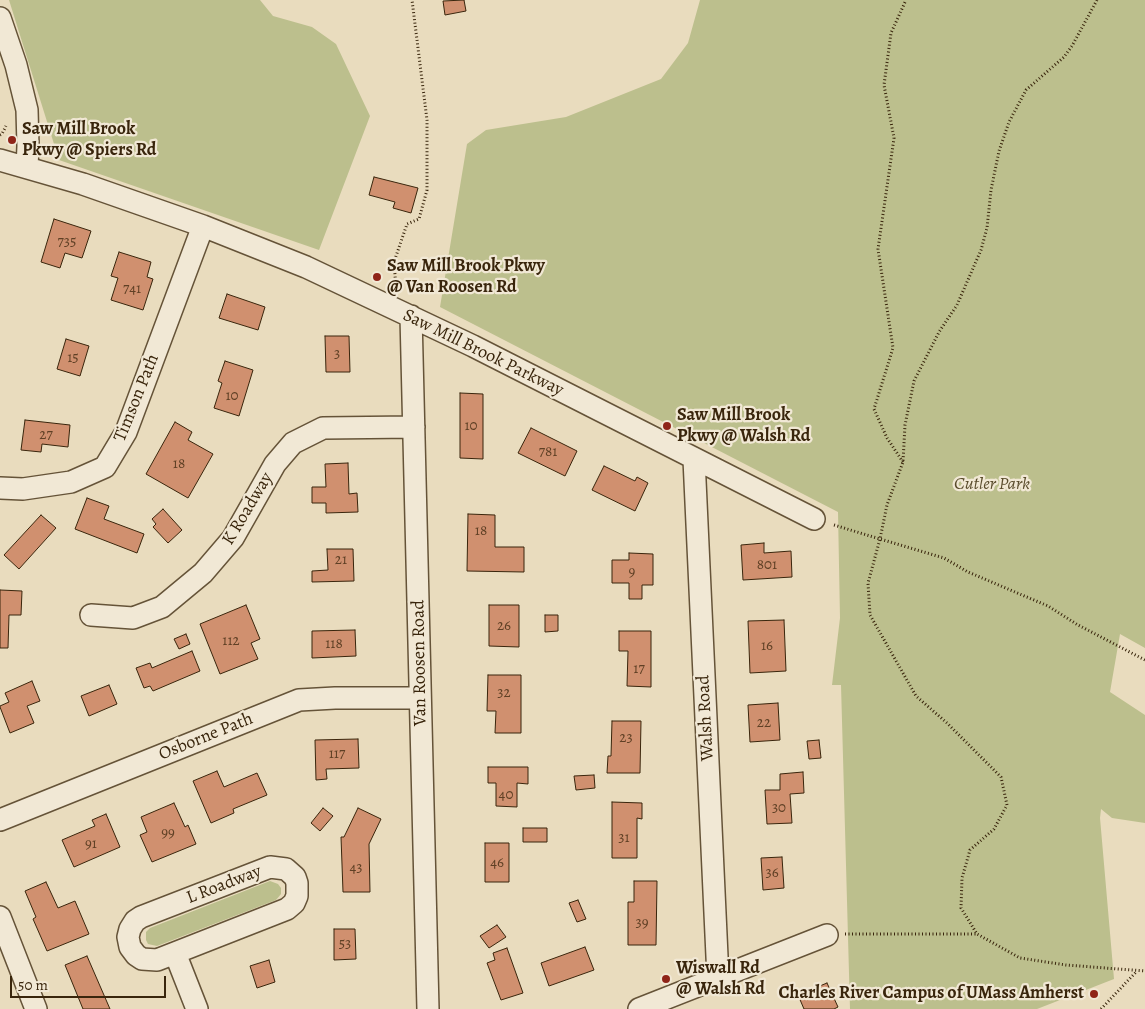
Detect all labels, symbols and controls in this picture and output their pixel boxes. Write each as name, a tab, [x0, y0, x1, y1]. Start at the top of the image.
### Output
place label: Saw Mill Brook Pkwy @ Spiers Rd	[22, 119, 157, 162]
marker: Saw Mill Brook Pkwy @ Spiers Rd	[6, 134, 18, 146]
house number: 735	[58, 233, 76, 251]
place label: Saw Mill Brook Pkwy @ Van Roosen Rd	[387, 256, 545, 298]
marker: Saw Mill Brook Pkwy @ Van Roosen Rd	[371, 271, 383, 283]
house number: 741	[123, 280, 141, 298]
street label: Saw Mill Brook Parkway	[399, 305, 567, 401]
house number: 3	[334, 345, 340, 363]
house number: 15	[67, 349, 79, 367]
street label: Timson Path	[110, 351, 164, 445]
house number: 10	[225, 387, 239, 405]
place label: Saw Mill Brook Pkwy @ Walsh Rd	[677, 405, 810, 448]
house number: 10	[464, 417, 478, 435]
marker: Saw Mill Brook Pkwy @ Walsh Rd	[661, 420, 673, 432]
house number: 27	[39, 426, 53, 444]
house number: 781	[539, 443, 557, 461]
house number: 18	[173, 455, 185, 473]
street label: K Roadway	[218, 469, 278, 549]
park label: Cutler Park	[954, 474, 1030, 496]
house number: 18	[475, 522, 487, 540]
house number: 21	[335, 551, 347, 569]
house number: 801	[757, 556, 777, 574]
house number: 9	[629, 563, 635, 581]
street label: Van Roosen Road	[408, 600, 432, 726]
house number: 26	[497, 617, 511, 635]
house number: 112	[222, 632, 240, 650]
house number: 118	[325, 635, 343, 653]
house number: 16	[761, 637, 773, 655]
house number: 17	[633, 660, 645, 678]
street label: Walsh Road	[693, 674, 719, 762]
house number: 32	[497, 684, 511, 702]
street label: Osborne Path	[156, 708, 256, 766]
house number: 22	[757, 714, 771, 732]
house number: 23	[619, 729, 633, 747]
house number: 117	[329, 745, 345, 763]
house number: 40	[499, 786, 513, 804]
house number: 30	[772, 799, 786, 817]
house number: 99	[161, 824, 175, 842]
house number: 31	[618, 829, 630, 847]
house number: 91	[85, 835, 97, 853]
house number: 46	[490, 854, 504, 872]
house number: 43	[349, 859, 363, 877]
street label: L Roadway	[183, 861, 265, 909]
house number: 36	[765, 864, 779, 882]
house number: 39	[635, 914, 649, 932]
house number: 53	[339, 935, 351, 953]
place label: Wiswall Rd @ Walsh Rd	[676, 958, 765, 1001]
scale bar	[12, 966, 169, 998]
marker: Wiswall Rd @ Walsh Rd	[660, 973, 672, 985]
text: 50 m	[18, 975, 48, 995]
place label: Charles River Campus of UMass Amherst	[778, 983, 1084, 1005]
marker: Charles River Campus of UMass Amherst	[1088, 988, 1100, 1000]

